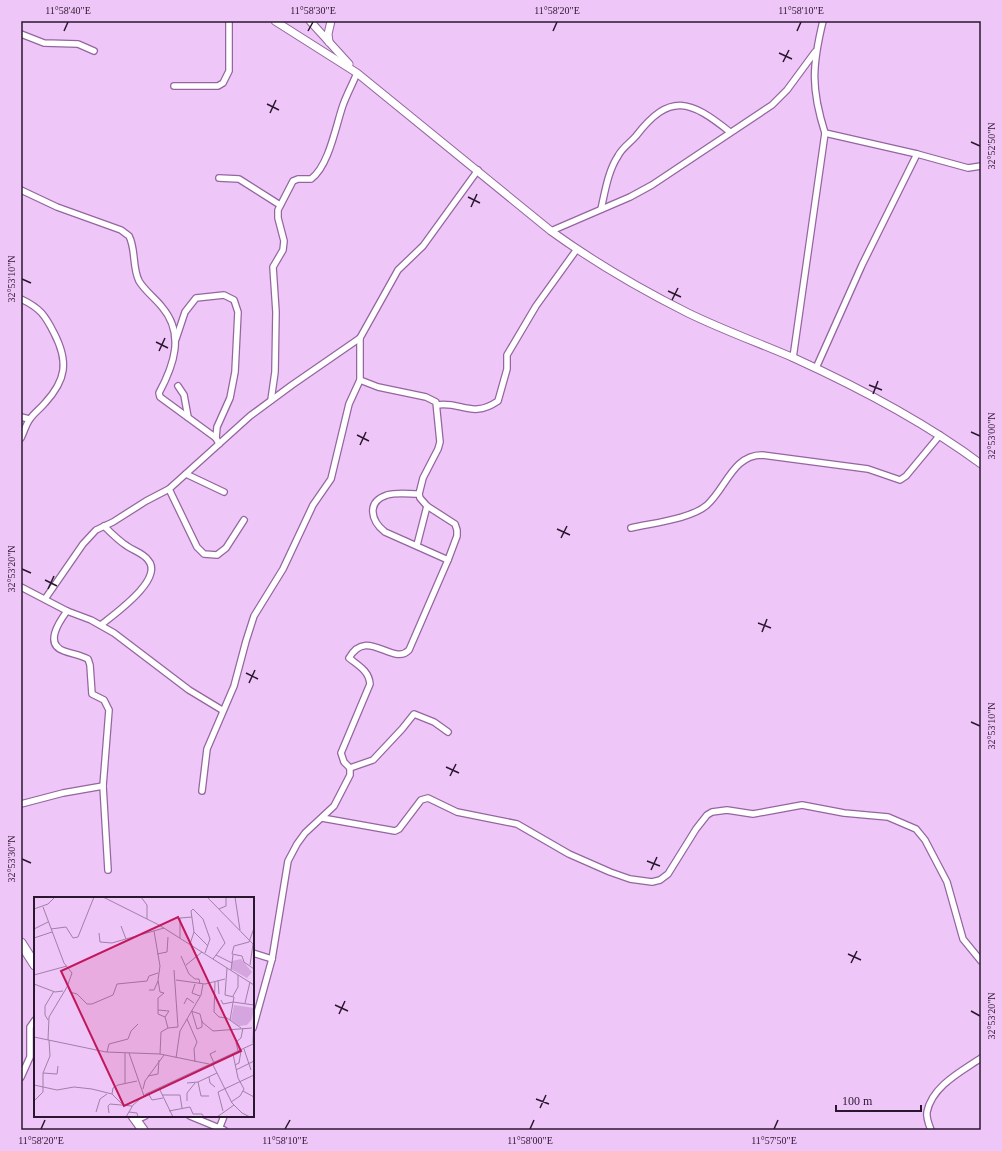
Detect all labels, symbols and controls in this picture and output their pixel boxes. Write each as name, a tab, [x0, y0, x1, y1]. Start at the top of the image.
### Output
text: 11°58'40"E	[45, 5, 91, 16]
text: 11°58'30"E	[290, 5, 336, 16]
text: 11°58'20"E	[534, 5, 580, 16]
text: 11°58'10"E	[778, 5, 824, 16]
text: 32°52'50"N	[986, 122, 997, 170]
text: 32°53'10"N	[6, 255, 17, 303]
text: 32°53'00"N	[986, 412, 997, 460]
text: 32°53'20"N	[6, 545, 17, 593]
text: 32°53'10"N	[986, 702, 997, 750]
text: 32°53'30"N	[6, 835, 17, 883]
inset map	[34, 897, 254, 1117]
text: 32°53'20"N	[986, 992, 997, 1040]
scale bar	[836, 1087, 921, 1113]
text: 100 m	[842, 1094, 873, 1108]
text: 11°58'20"E	[18, 1135, 64, 1146]
text: 11°58'10"E	[262, 1135, 308, 1146]
text: 11°58'00"E	[507, 1135, 553, 1146]
text: 11°57'50"E	[751, 1135, 797, 1146]

